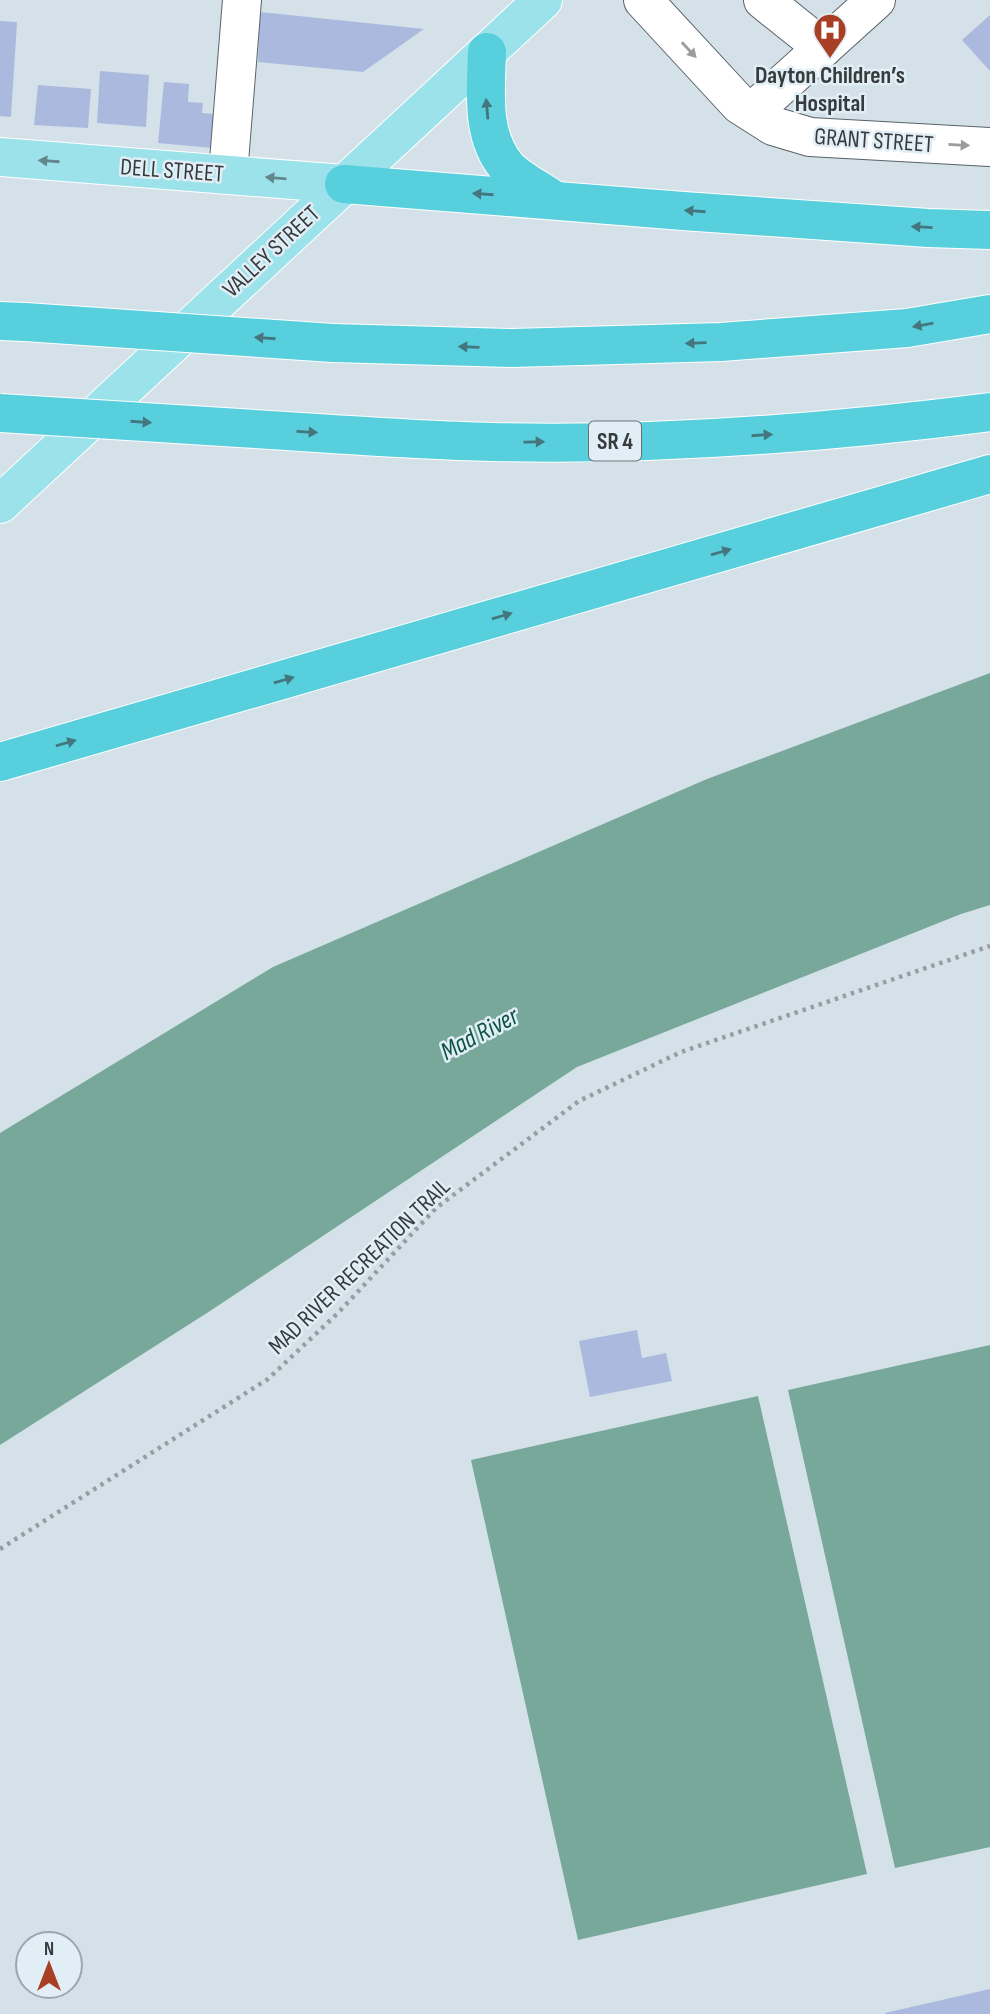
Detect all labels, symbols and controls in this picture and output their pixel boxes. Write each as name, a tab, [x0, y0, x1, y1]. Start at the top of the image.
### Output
hospital icon: Dayton Children’s Hospital	[811, 11, 849, 60]
one-way arrow	[681, 41, 697, 59]
place label: Dayton Children’s Hospital	[755, 61, 905, 118]
one-way arrow	[481, 98, 492, 120]
street label: GRANT STREET	[813, 122, 935, 159]
one-way arrow	[948, 140, 970, 151]
street label: DELL STREET	[119, 152, 225, 189]
one-way arrow	[38, 155, 60, 166]
one-way arrow	[265, 172, 287, 183]
one-way arrow	[472, 188, 494, 199]
street label: VALLEY STREET	[217, 199, 326, 304]
one-way arrow	[684, 206, 706, 217]
one-way arrow	[911, 222, 933, 233]
one-way arrow	[912, 320, 934, 331]
one-way arrow	[254, 333, 276, 344]
one-way arrow	[685, 337, 707, 349]
one-way arrow	[457, 341, 479, 353]
one-way arrow	[131, 417, 153, 428]
road number: SR 4	[589, 422, 641, 461]
one-way arrow	[296, 427, 318, 438]
one-way arrow	[751, 429, 773, 440]
one-way arrow	[523, 436, 545, 448]
one-way arrow	[711, 547, 732, 557]
one-way arrow	[492, 610, 514, 621]
one-way arrow	[274, 674, 295, 684]
one-way arrow	[55, 738, 76, 748]
water label: Mad River	[435, 1000, 526, 1068]
street label: MAD RIVER RECREATION TRAIL	[263, 1172, 456, 1361]
north arrow	[14, 1930, 84, 2000]
text: N	[44, 1938, 54, 1961]

